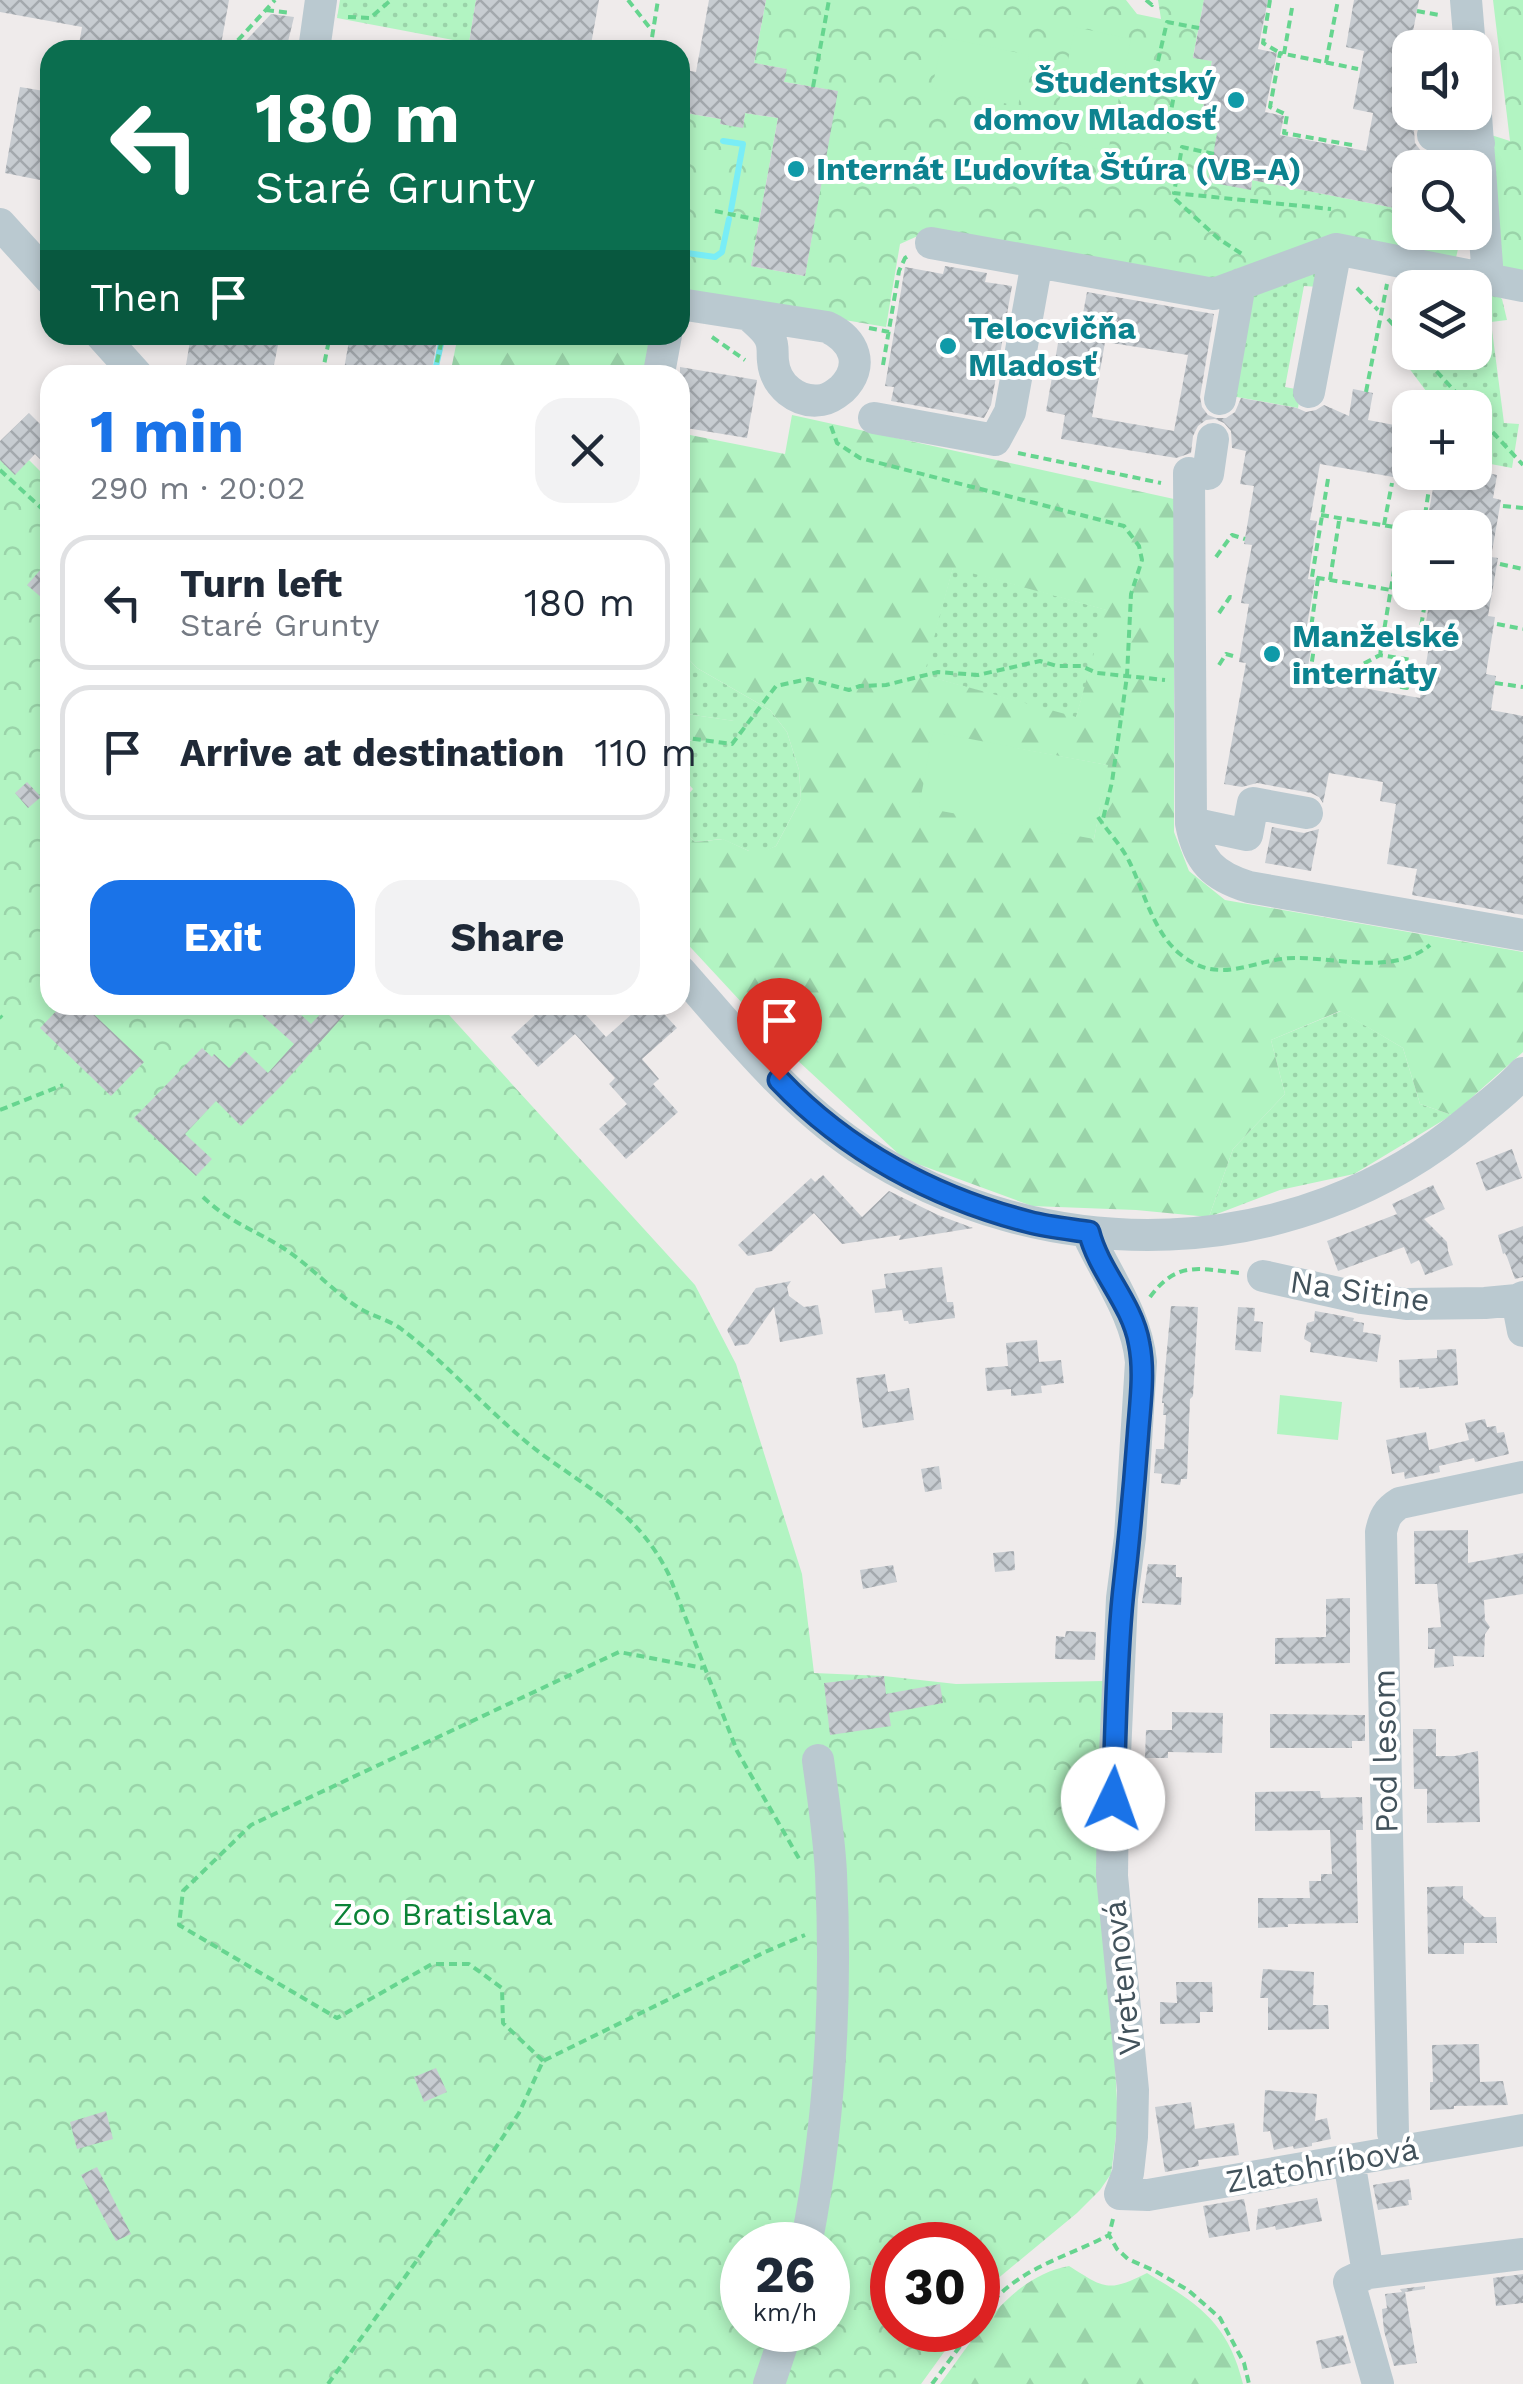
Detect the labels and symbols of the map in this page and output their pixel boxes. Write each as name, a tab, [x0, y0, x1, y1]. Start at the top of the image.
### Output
place label: Študentský domov Mladosť	[973, 63, 1217, 138]
marker: Študentský domov Mladosť	[1225, 89, 1247, 111]
place label: Internát Ľudovíta Štúra (VB-A)	[816, 150, 1301, 188]
marker: Internát Ľudovíta Štúra (VB-A)	[785, 158, 807, 180]
place label: Telocvičňa Mladosť	[968, 309, 1136, 384]
marker: Telocvičňa Mladosť	[937, 335, 959, 357]
place label: Manželské internáty	[1292, 617, 1459, 692]
marker: Manželské internáty	[1261, 643, 1283, 665]
pin	[737, 978, 822, 1081]
street label: Na Sitine	[1288, 1262, 1432, 1320]
street label: Pod lesom	[1365, 1669, 1405, 1833]
position arrow	[1061, 1747, 1165, 1851]
park label: Zoo Bratislava	[333, 1895, 553, 1933]
street label: Vretenová	[1095, 1899, 1149, 2057]
street label: Zlatohríbová	[1223, 2129, 1421, 2201]
speed limit sign: 30	[870, 2222, 1000, 2352]

